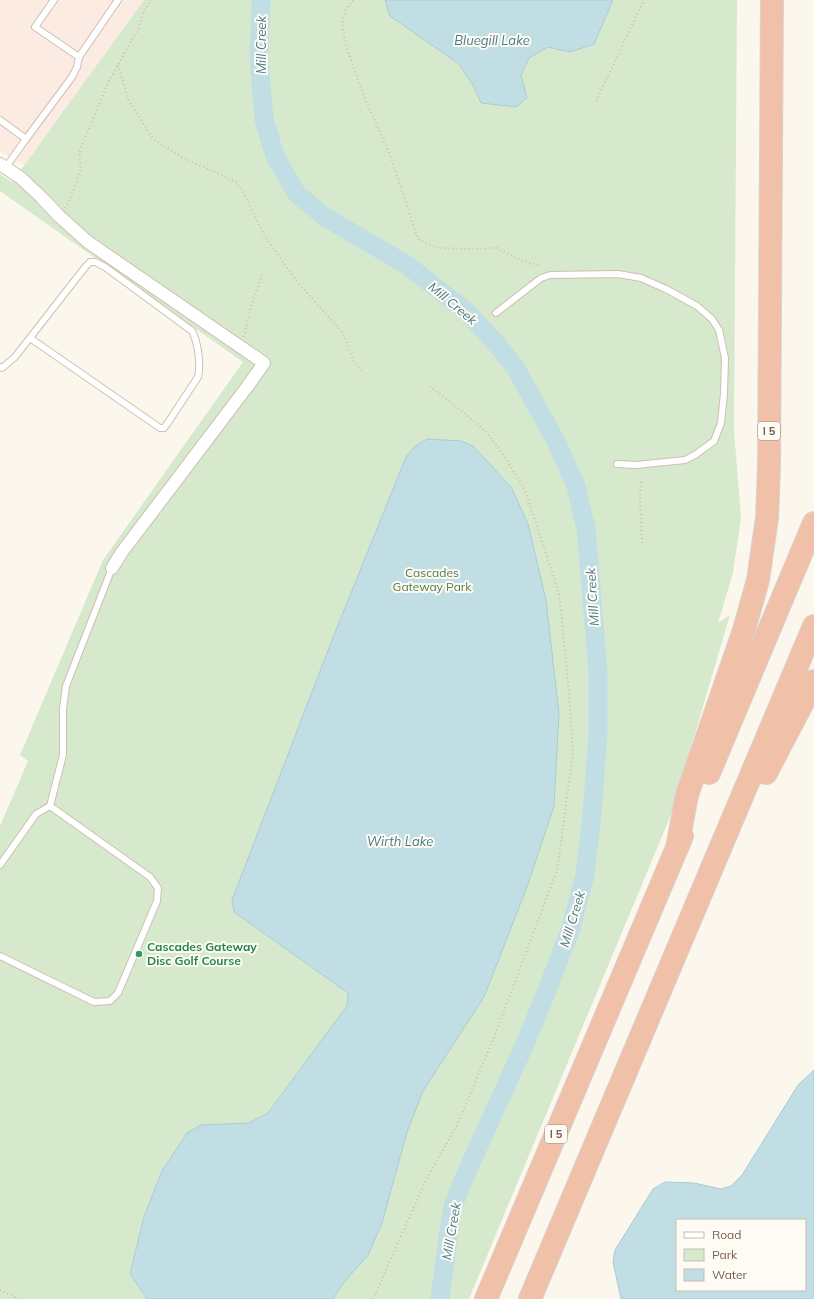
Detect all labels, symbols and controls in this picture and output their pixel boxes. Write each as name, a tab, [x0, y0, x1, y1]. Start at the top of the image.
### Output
water label: Mill Creek	[253, 16, 269, 74]
water label: Bluegill Lake	[454, 32, 530, 48]
water label: Mill Creek	[426, 278, 481, 328]
road number: I 5	[758, 422, 780, 440]
park label: Cascades Gateway Park	[393, 565, 472, 594]
water label: Mill Creek	[582, 567, 602, 627]
water label: Wirth Lake	[367, 833, 433, 849]
water label: Mill Creek	[556, 889, 588, 949]
place label: Cascades Gateway Disc Golf Course	[147, 939, 257, 968]
marker: Cascades Gateway Disc Golf Course	[134, 949, 144, 959]
road number: I 5	[545, 1125, 567, 1143]
water label: Mill Creek	[438, 1201, 464, 1261]
legend	[676, 1219, 806, 1291]
text: Road	[712, 1227, 741, 1242]
text: Park	[712, 1247, 738, 1262]
text: Water	[712, 1267, 748, 1282]

